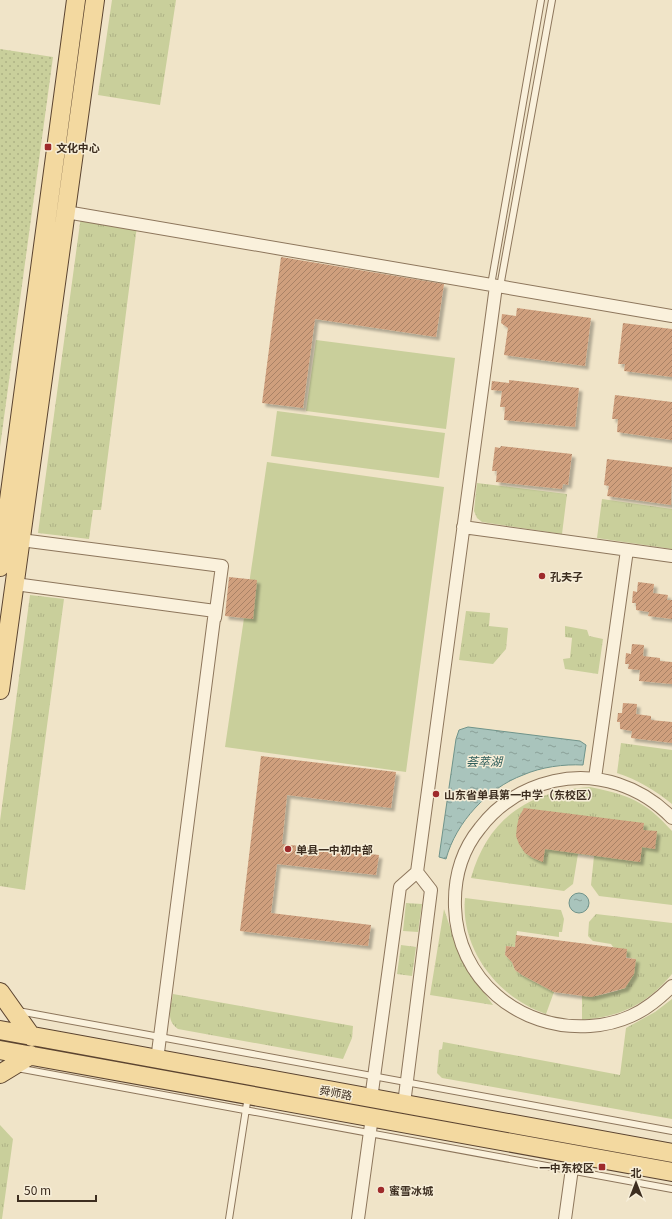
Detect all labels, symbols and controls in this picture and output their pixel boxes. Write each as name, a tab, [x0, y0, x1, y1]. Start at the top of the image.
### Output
place label: 文化中心	[56, 139, 100, 155]
marker: 文化中心	[43, 142, 53, 152]
place label: 孔夫子	[550, 568, 583, 584]
marker: 孔夫子	[537, 571, 547, 581]
water label: 荟萃湖	[466, 752, 504, 769]
place label: 山东省单县第一中学（东校区）	[444, 786, 598, 802]
marker: 山东省单县第一中学（东校区）	[431, 789, 441, 799]
place label: 单县一中初中部	[296, 841, 373, 857]
marker: 单县一中初中部	[283, 844, 293, 854]
street label: 舜师路	[318, 1081, 354, 1103]
place label: 一中东校区	[539, 1159, 594, 1175]
marker: 一中东校区	[597, 1162, 607, 1172]
north arrow	[616, 1163, 656, 1203]
text: 北	[631, 1164, 642, 1180]
scale bar	[18, 1177, 96, 1203]
text: 50 m	[24, 1181, 51, 1198]
place label: 蜜雪冰城	[389, 1182, 434, 1198]
marker: 蜜雪冰城	[376, 1185, 386, 1195]

